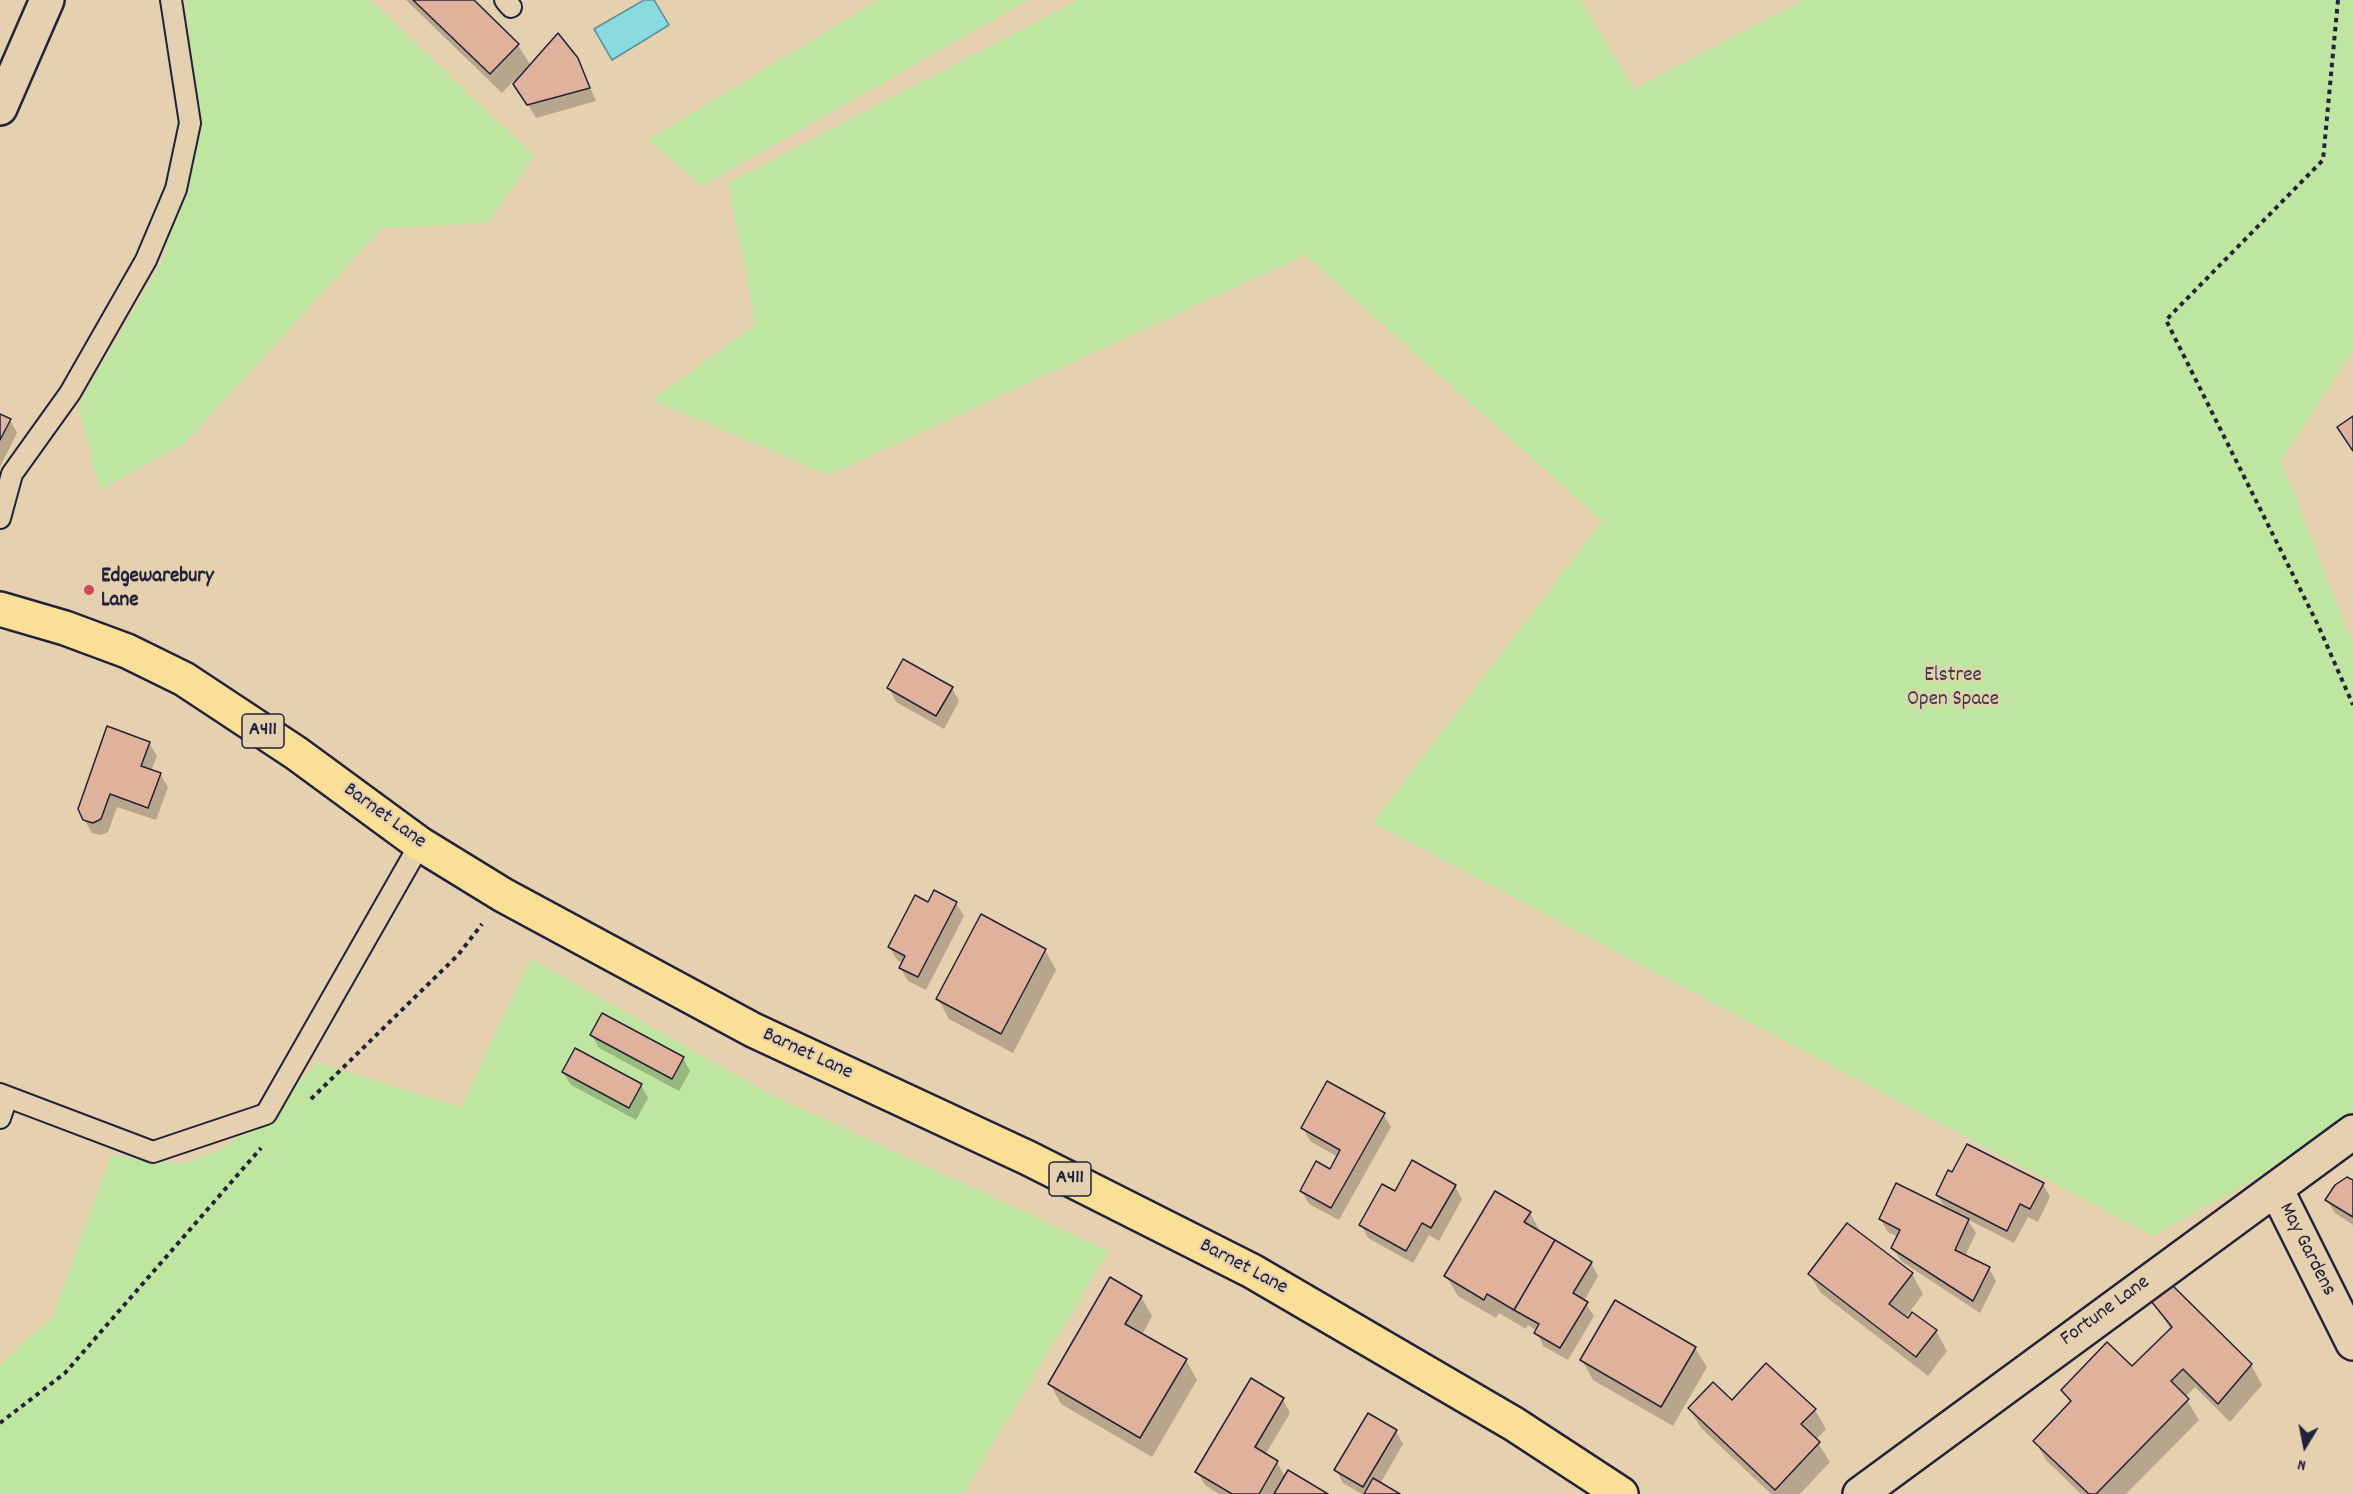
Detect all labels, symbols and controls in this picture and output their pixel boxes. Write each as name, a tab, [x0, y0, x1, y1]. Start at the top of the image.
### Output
place label: Edgewarebury Lane	[101, 565, 214, 615]
marker: Edgewarebury Lane	[82, 583, 96, 597]
park label: Elstree Open Space	[1907, 664, 1999, 714]
road number: A411	[242, 714, 284, 748]
street label: Barnet Lane	[338, 778, 430, 856]
street label: Barnet Lane	[758, 1023, 856, 1087]
road number: A411	[1049, 1162, 1091, 1196]
street label: May Gardens	[2272, 1199, 2340, 1301]
street label: Barnet Lane	[1194, 1234, 1292, 1302]
street label: Fortune Lane	[2056, 1271, 2156, 1353]
north arrow	[2275, 1416, 2335, 1476]
text: N	[2296, 1452, 2308, 1476]

